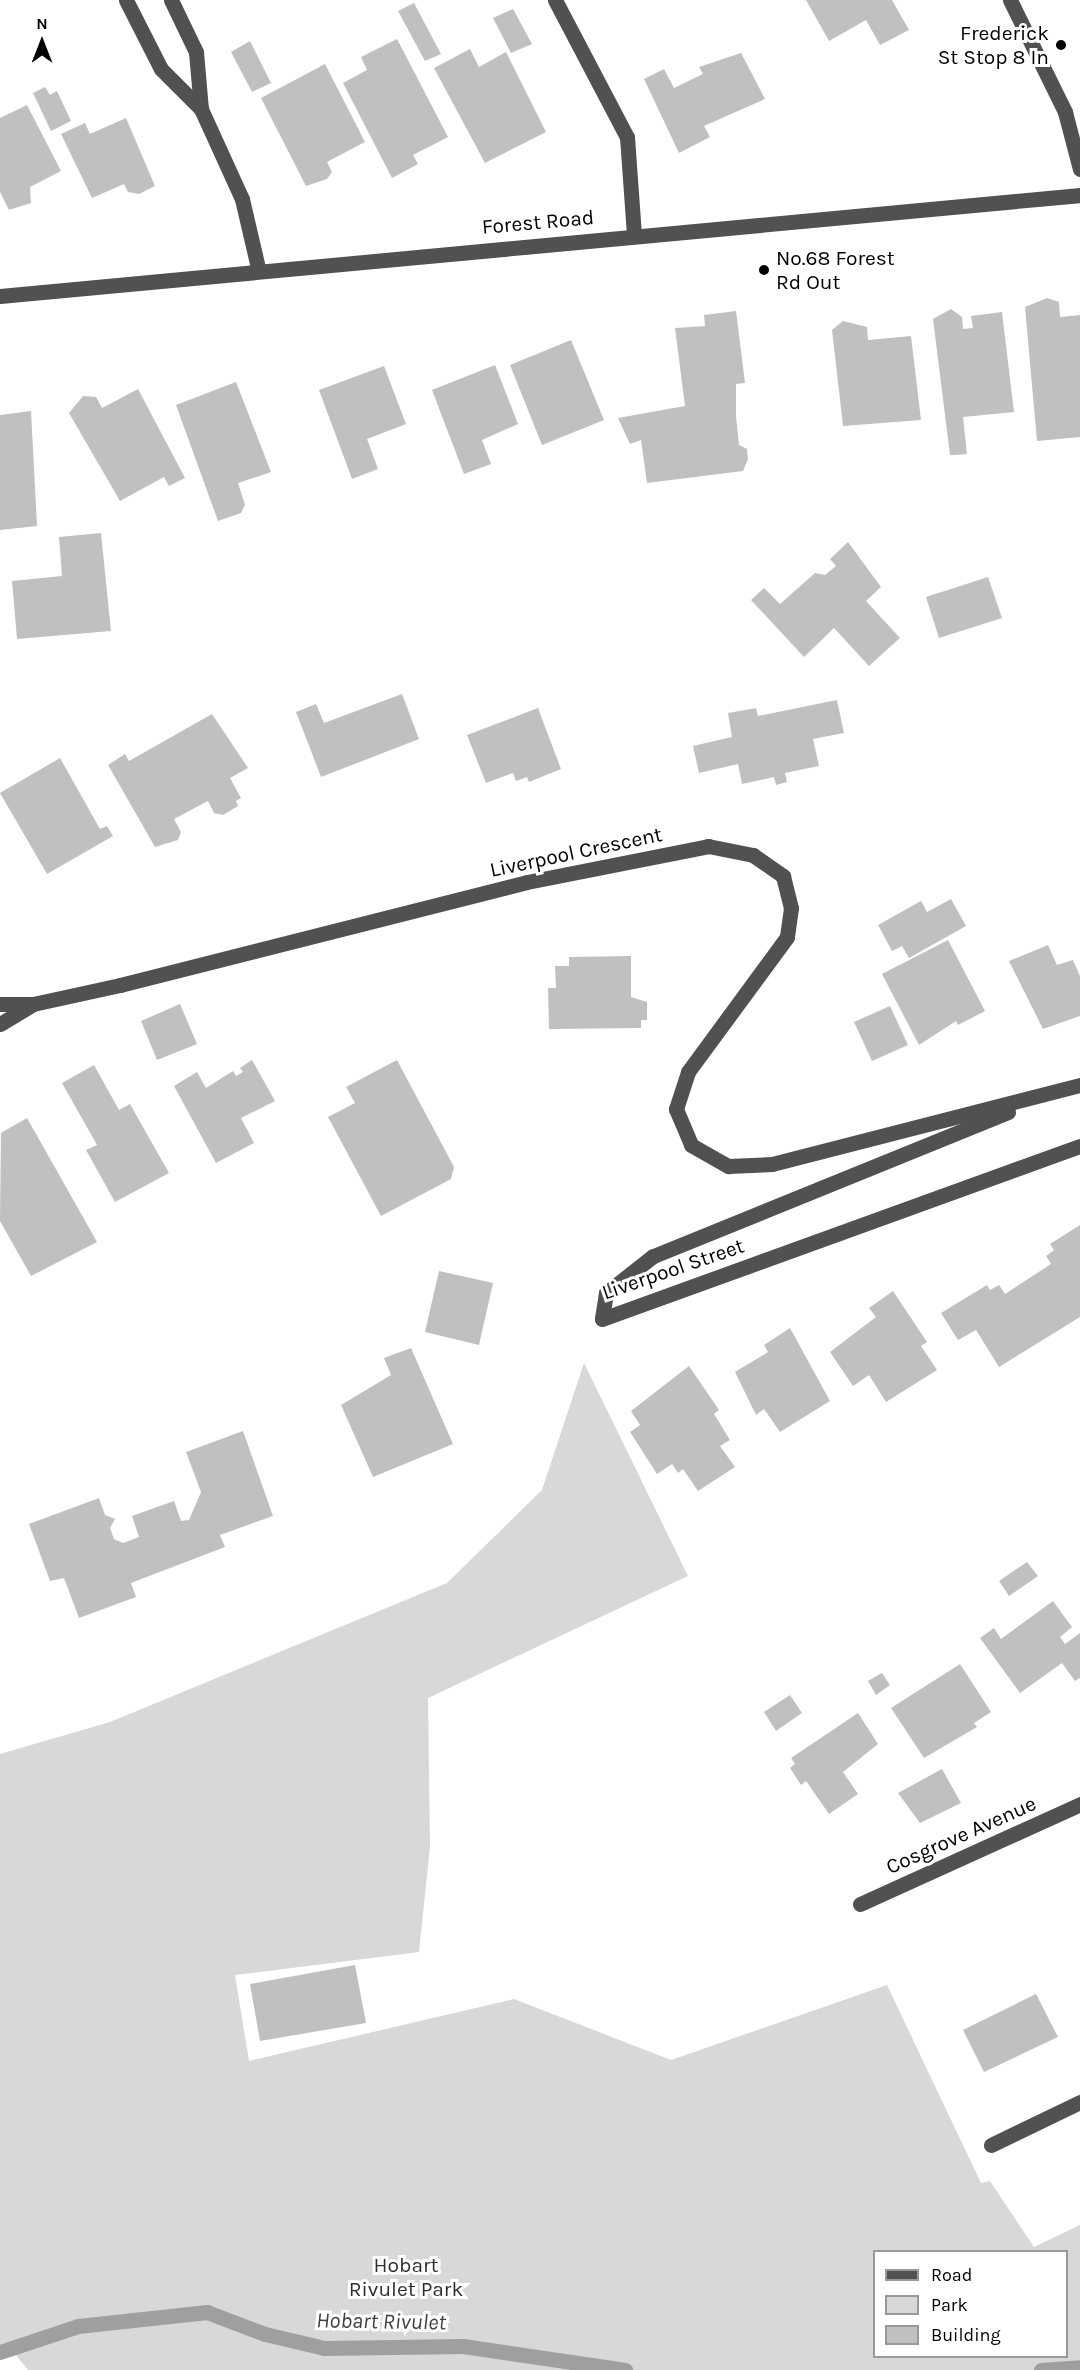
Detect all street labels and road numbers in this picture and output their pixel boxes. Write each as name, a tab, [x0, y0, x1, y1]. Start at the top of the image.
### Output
street label: Forest Road	[481, 205, 595, 239]
street label: Liverpool Crescent	[488, 821, 664, 883]
street label: Liverpool Street	[599, 1233, 747, 1305]
street label: Cosgrove Avenue	[882, 1791, 1040, 1879]

